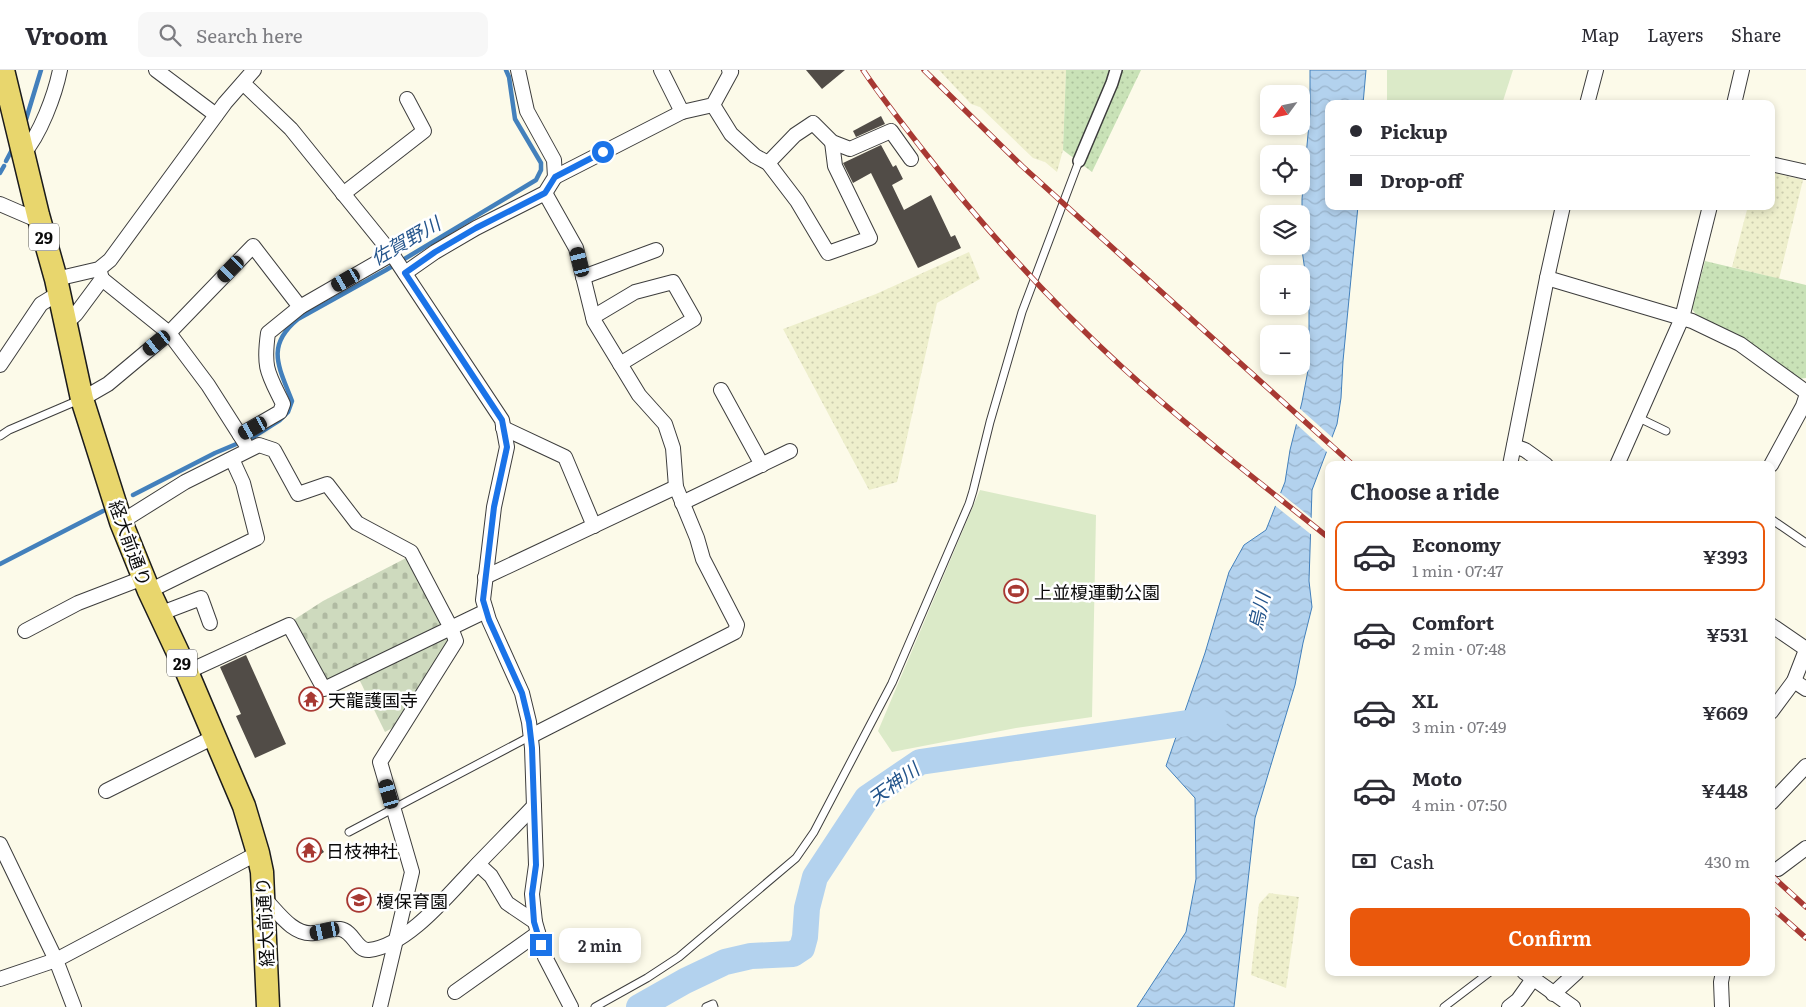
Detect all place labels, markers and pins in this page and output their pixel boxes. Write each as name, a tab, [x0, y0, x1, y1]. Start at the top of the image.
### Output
sports icon: 上並榎運動公園	[1003, 578, 1029, 604]
place label: 上並榎運動公園	[1034, 578, 1160, 605]
temple icon: 天龍護国寺	[298, 686, 324, 712]
place label: 天龍護国寺	[328, 686, 418, 713]
temple icon: 日枝神社	[296, 837, 322, 863]
place label: 日枝神社	[326, 837, 398, 864]
school or university icon: 榎保育園	[346, 887, 372, 913]
place label: 榎保育園	[376, 887, 448, 914]

